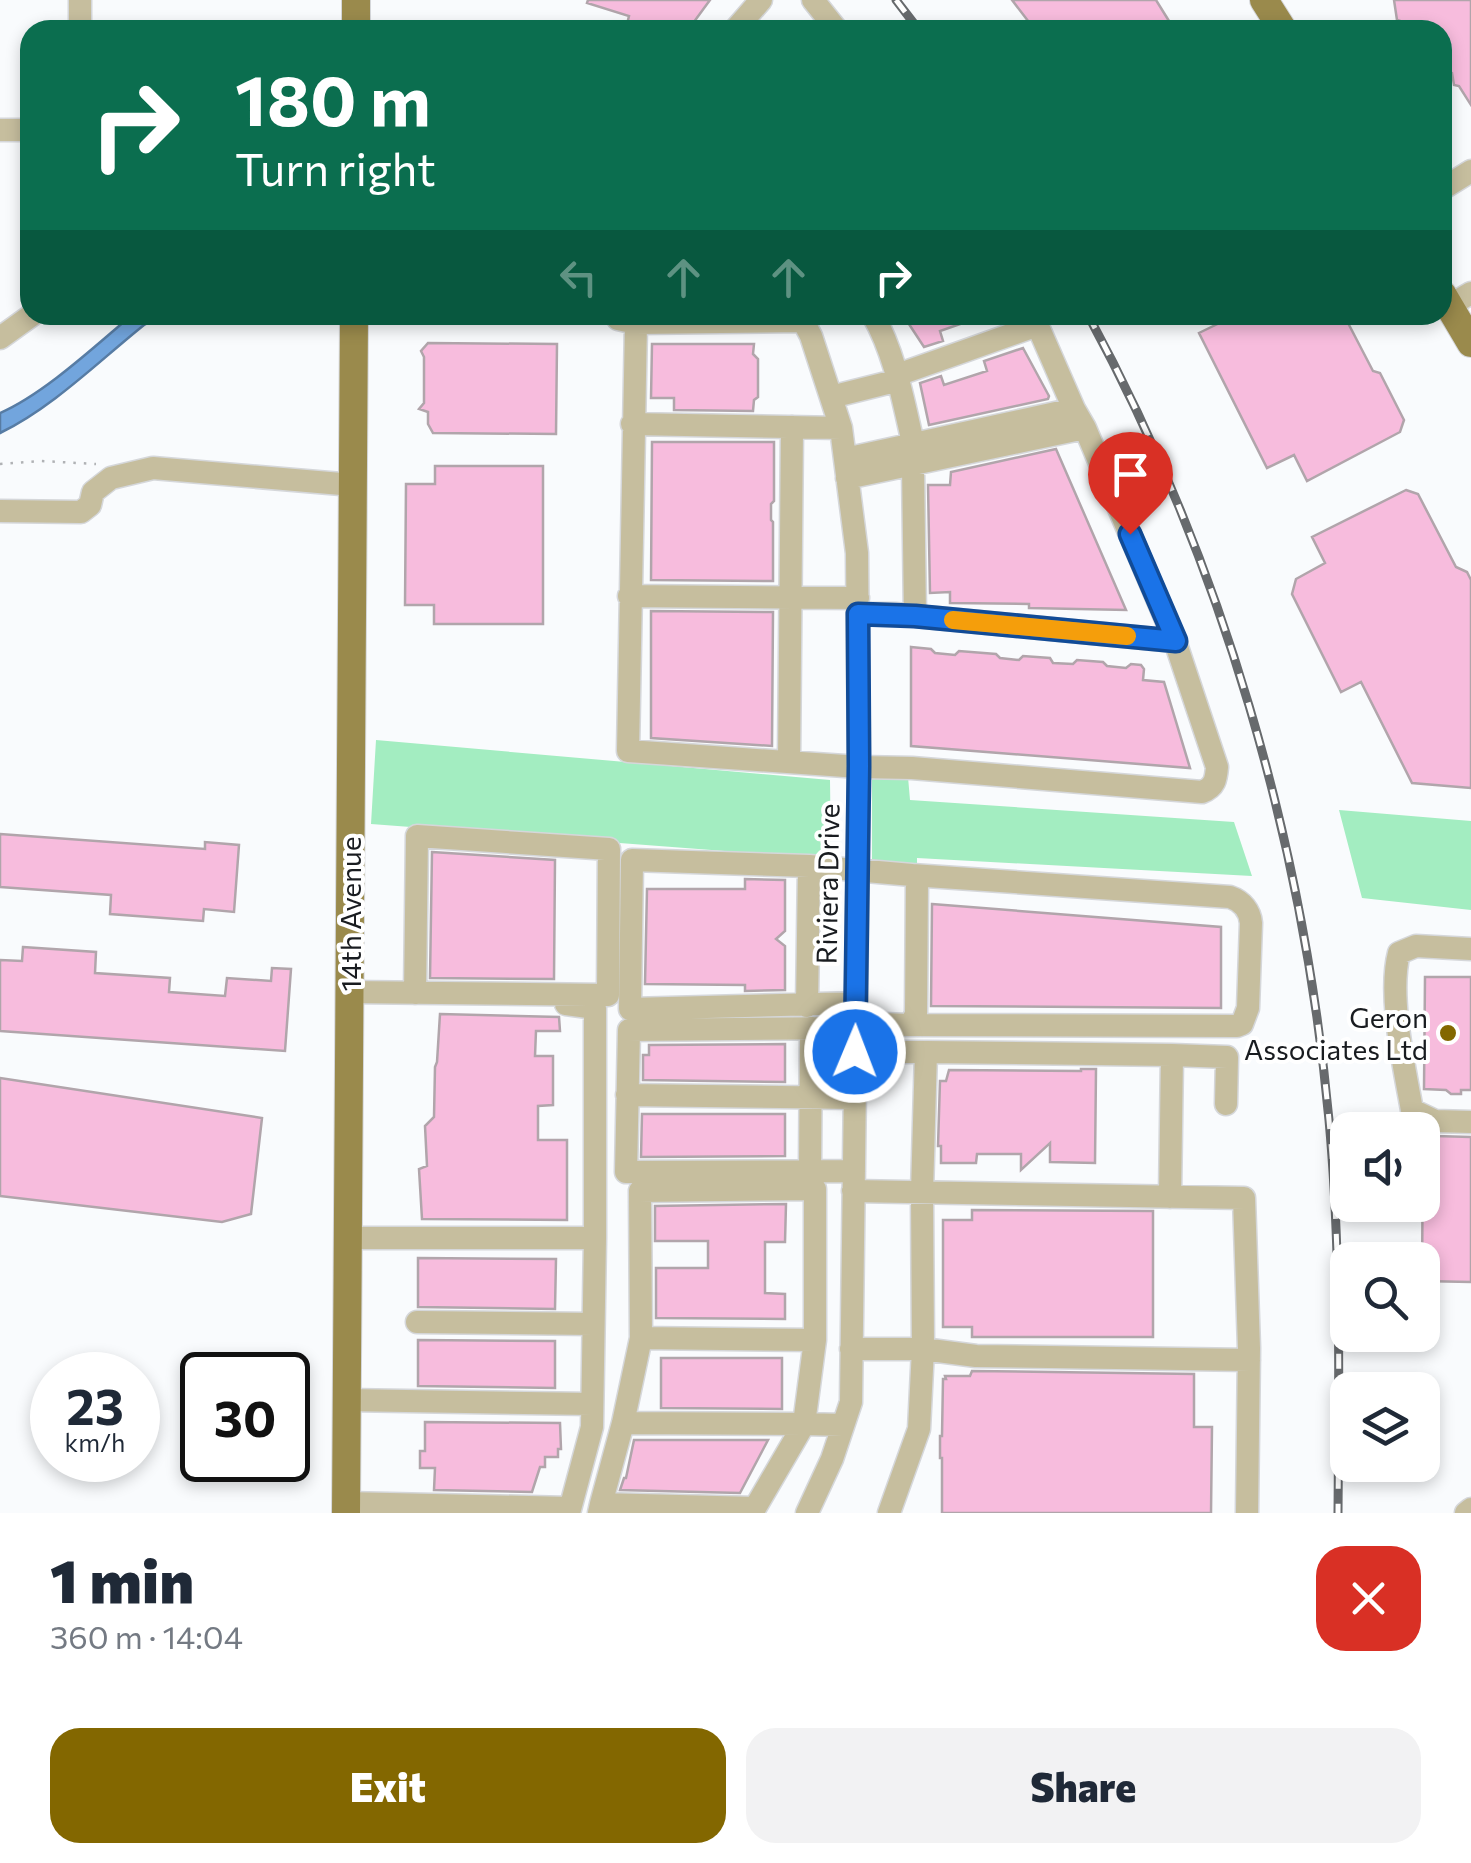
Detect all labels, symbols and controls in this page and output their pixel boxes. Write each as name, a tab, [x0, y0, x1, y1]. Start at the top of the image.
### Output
text: 180 m	[235, 55, 431, 140]
icon: right	[70, 60, 200, 190]
text: Turn right	[235, 140, 436, 195]
icon: left	[551, 250, 606, 305]
icon: ahead	[656, 250, 711, 305]
icon: ahead	[761, 250, 816, 305]
icon: right	[866, 250, 921, 305]
pin	[1088, 432, 1173, 535]
icon: arrive	[1103, 447, 1158, 502]
street label: Riviera Drive	[809, 803, 845, 965]
street label: 14th Avenue	[333, 837, 367, 992]
position arrow	[803, 1000, 907, 1104]
place label: Geron Associates Ltd	[1244, 1000, 1428, 1066]
marker: Geron Associates Ltd	[1437, 1022, 1459, 1044]
map controls	[1330, 1112, 1440, 1482]
button: sound	[1330, 1112, 1440, 1222]
button: search	[1330, 1242, 1440, 1352]
speed limit sign: 30	[180, 1352, 310, 1482]
button: layers	[1330, 1372, 1440, 1482]
text: 23	[66, 1374, 124, 1435]
text: km/h	[65, 1427, 125, 1457]
text: 1 min	[50, 1542, 194, 1615]
button: close	[1316, 1546, 1421, 1651]
text: 360 m · 14:04	[50, 1616, 243, 1656]
button: Exit	[50, 1728, 726, 1843]
button: Share	[746, 1728, 1421, 1843]

